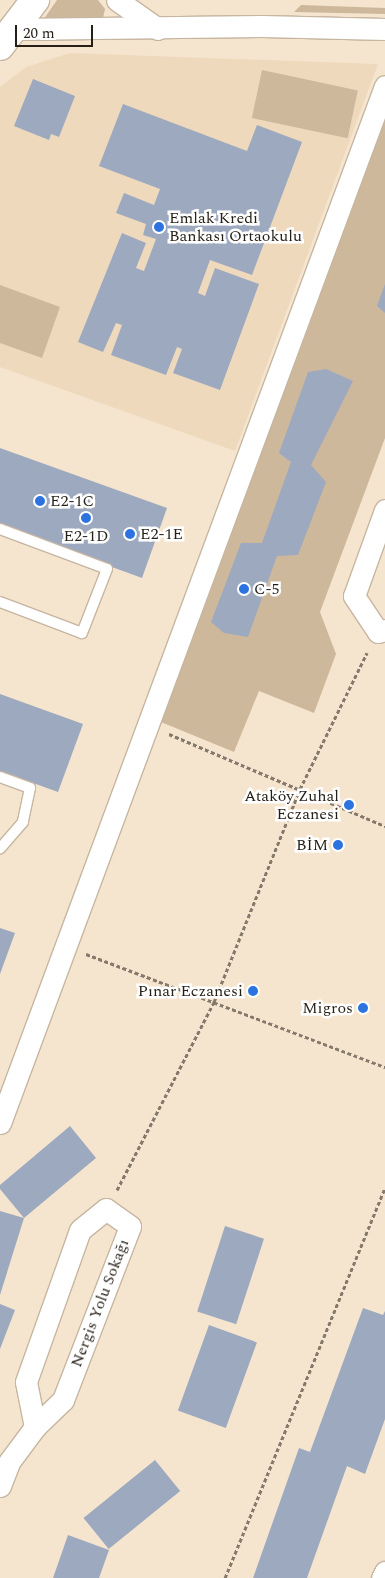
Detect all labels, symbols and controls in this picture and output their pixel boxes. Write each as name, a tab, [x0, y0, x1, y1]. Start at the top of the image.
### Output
scale bar	[18, 15, 95, 47]
text: 20 m	[23, 22, 55, 45]
place label: Emlak Kredi Bankası Ortaokulu	[169, 208, 302, 246]
marker: Emlak Kredi Bankası Ortaokulu	[153, 221, 165, 233]
place label: E2-1C	[50, 491, 94, 511]
marker: E2-1C	[34, 495, 46, 507]
marker: E2-1D	[80, 512, 92, 524]
place label: E2-1E	[140, 524, 183, 544]
place label: E2-1D	[64, 526, 108, 546]
marker: E2-1E	[124, 528, 136, 540]
place label: C-5	[254, 579, 280, 599]
marker: C-5	[238, 583, 250, 595]
place label: Ataköy Zuhal Eczanesi	[244, 786, 339, 824]
marker: Ataköy Zuhal Eczanesi	[343, 799, 355, 811]
place label: BİM	[296, 835, 328, 855]
marker: BİM	[332, 839, 344, 851]
place label: Pınar Eczanesi	[138, 981, 243, 1001]
marker: Pınar Eczanesi	[247, 985, 259, 997]
place label: Migros	[302, 998, 353, 1018]
marker: Migros	[357, 1002, 369, 1014]
street label: Nergis Yolu Sokağı	[67, 1236, 133, 1370]

